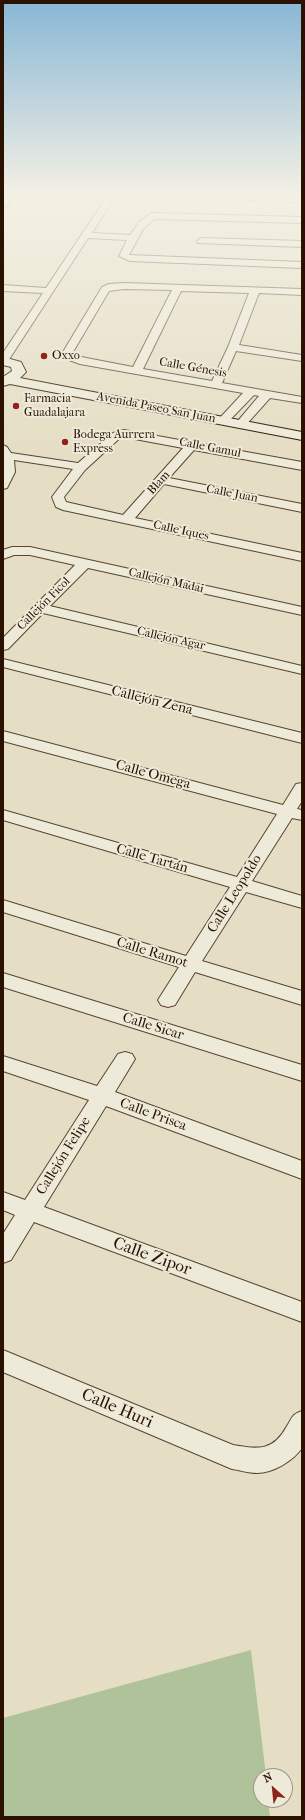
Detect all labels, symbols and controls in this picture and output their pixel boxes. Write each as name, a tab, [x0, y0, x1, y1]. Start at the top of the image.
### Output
place label: Oxxo	[52, 349, 80, 363]
marker: Oxxo	[39, 351, 49, 361]
street label: Calle Génesis	[158, 355, 228, 381]
street label: Avenida Paseo San Juan	[95, 389, 217, 427]
place label: Farmacia Guadalajara	[24, 392, 85, 420]
marker: Farmacia Guadalajara	[11, 401, 21, 411]
place label: Bodega Aurrera Express	[73, 428, 155, 456]
street label: Calle Gamul	[178, 435, 242, 461]
marker: Bodega Aurrera Express	[60, 437, 70, 447]
street label: Blam	[145, 468, 173, 498]
street label: Calle Juan	[205, 482, 259, 506]
street label: Calle Iques	[152, 518, 210, 544]
street label: Callejón Madai	[127, 565, 205, 597]
street label: Callejón Ficol	[14, 574, 74, 634]
street label: Callejón Agar	[136, 624, 206, 654]
street label: Callejón Zena	[110, 683, 194, 719]
street label: Calle Omega	[114, 757, 192, 793]
street label: Calle Tartán	[114, 841, 190, 877]
street label: Calle Leopoldo	[204, 852, 266, 936]
street label: Calle Ramot	[114, 934, 190, 972]
street label: Calle Sicar	[120, 1010, 186, 1044]
street label: Calle Prisca	[117, 1095, 189, 1135]
street label: Callejón Felipe	[33, 1114, 95, 1198]
street label: Calle Zipor	[110, 1233, 194, 1281]
street label: Calle Huri	[78, 1385, 156, 1433]
north arrow	[253, 1768, 293, 1808]
text: N	[261, 1770, 274, 1785]

